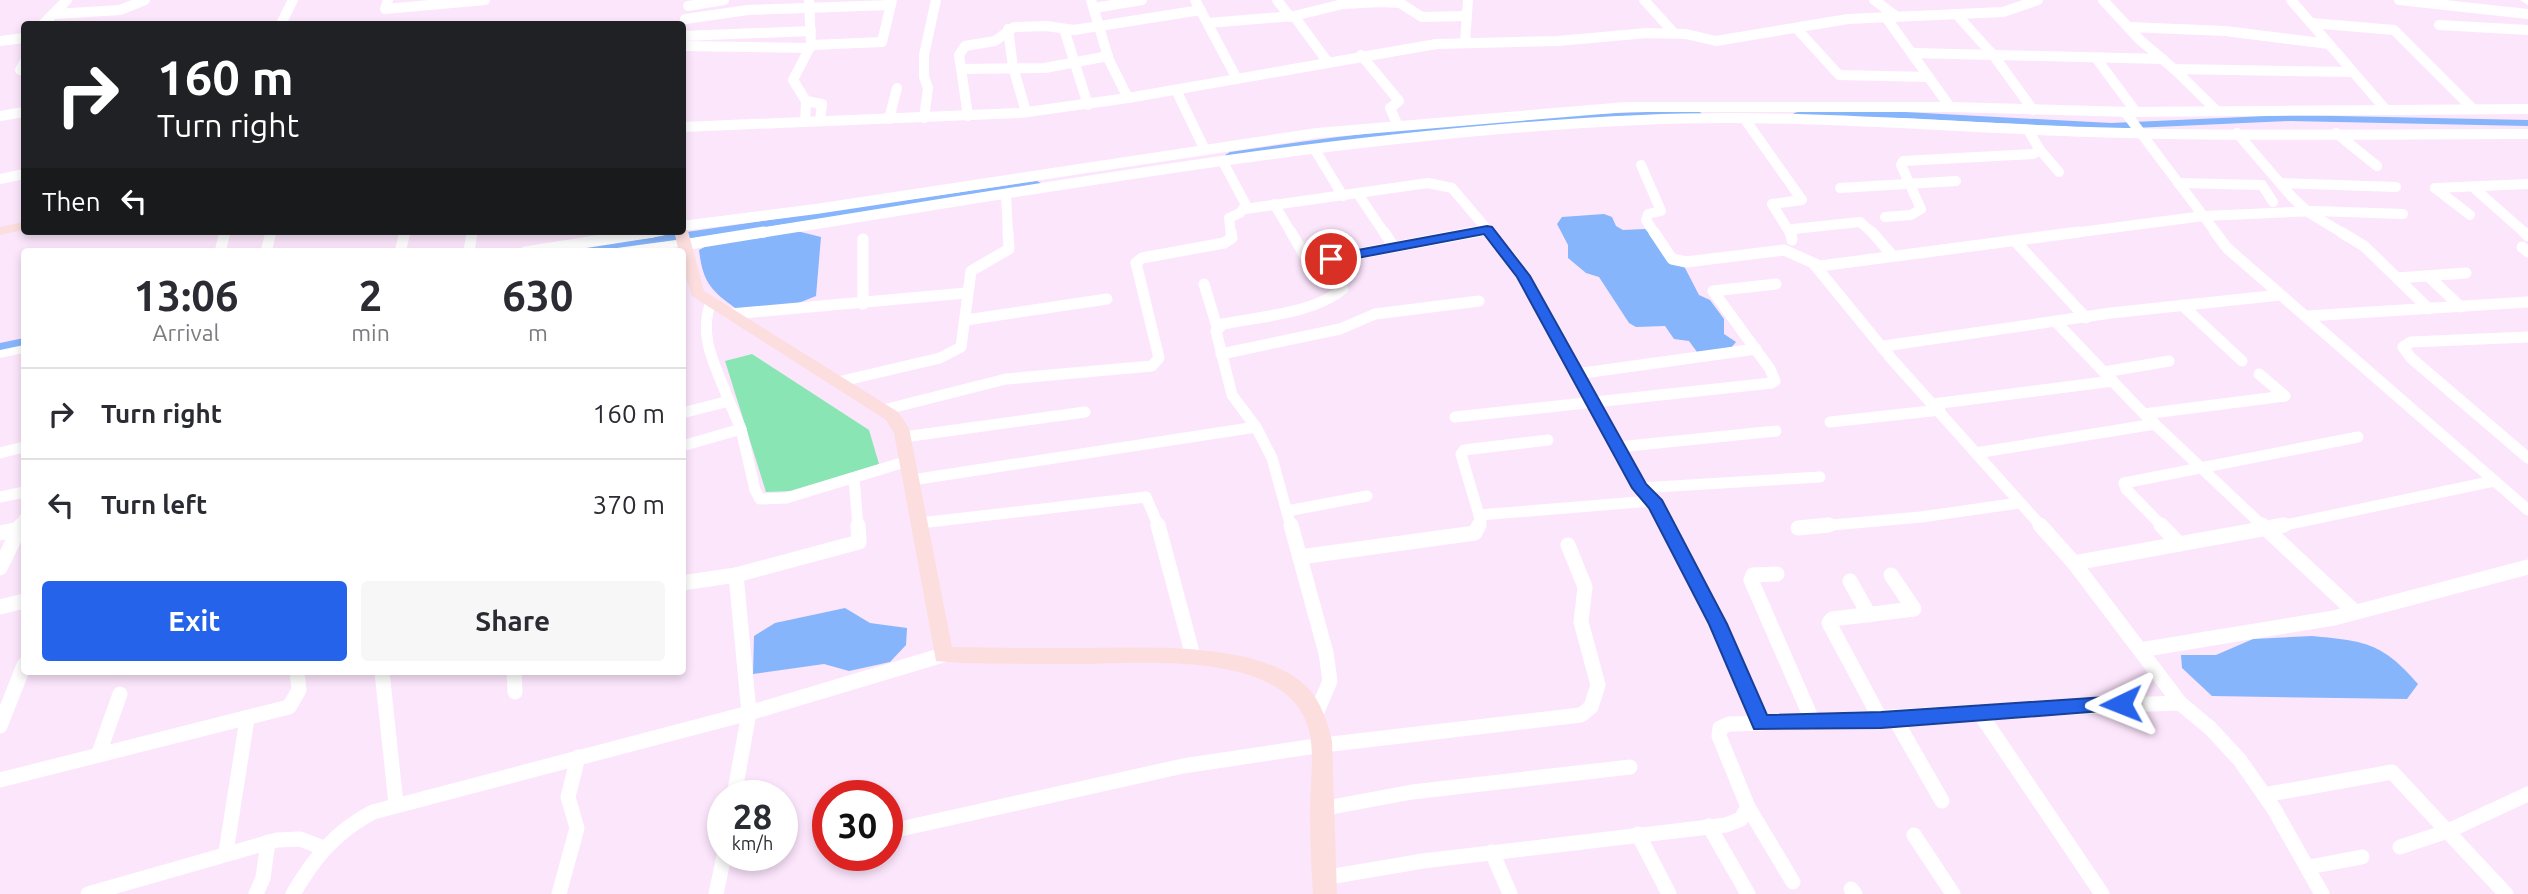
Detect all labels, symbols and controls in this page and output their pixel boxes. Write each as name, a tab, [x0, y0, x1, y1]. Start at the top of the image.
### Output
icon: right	[42, 49, 133, 140]
text: 160 m	[157, 49, 294, 104]
text: Turn right	[157, 107, 299, 143]
icon: left	[115, 182, 153, 220]
text: Then	[42, 187, 101, 216]
pin	[1301, 229, 1361, 289]
icon: arrive	[1312, 240, 1350, 278]
text: 13:06	[134, 272, 239, 319]
text: 2	[359, 272, 382, 319]
text: 630	[502, 272, 573, 319]
text: Arrival	[153, 320, 220, 345]
text: min	[351, 320, 390, 345]
text: m	[528, 320, 548, 345]
icon: right	[42, 395, 80, 433]
text: Turn right	[101, 399, 222, 428]
text: 160 m	[593, 399, 665, 428]
icon: left	[42, 486, 80, 524]
text: Turn left	[101, 490, 207, 519]
text: 370 m	[593, 490, 665, 519]
button: Exit	[42, 581, 347, 661]
button: Share	[361, 581, 665, 661]
position arrow	[2084, 667, 2158, 741]
speed limit sign: 30	[812, 780, 903, 871]
text: 28	[733, 796, 772, 836]
text: km/h	[732, 833, 773, 853]

